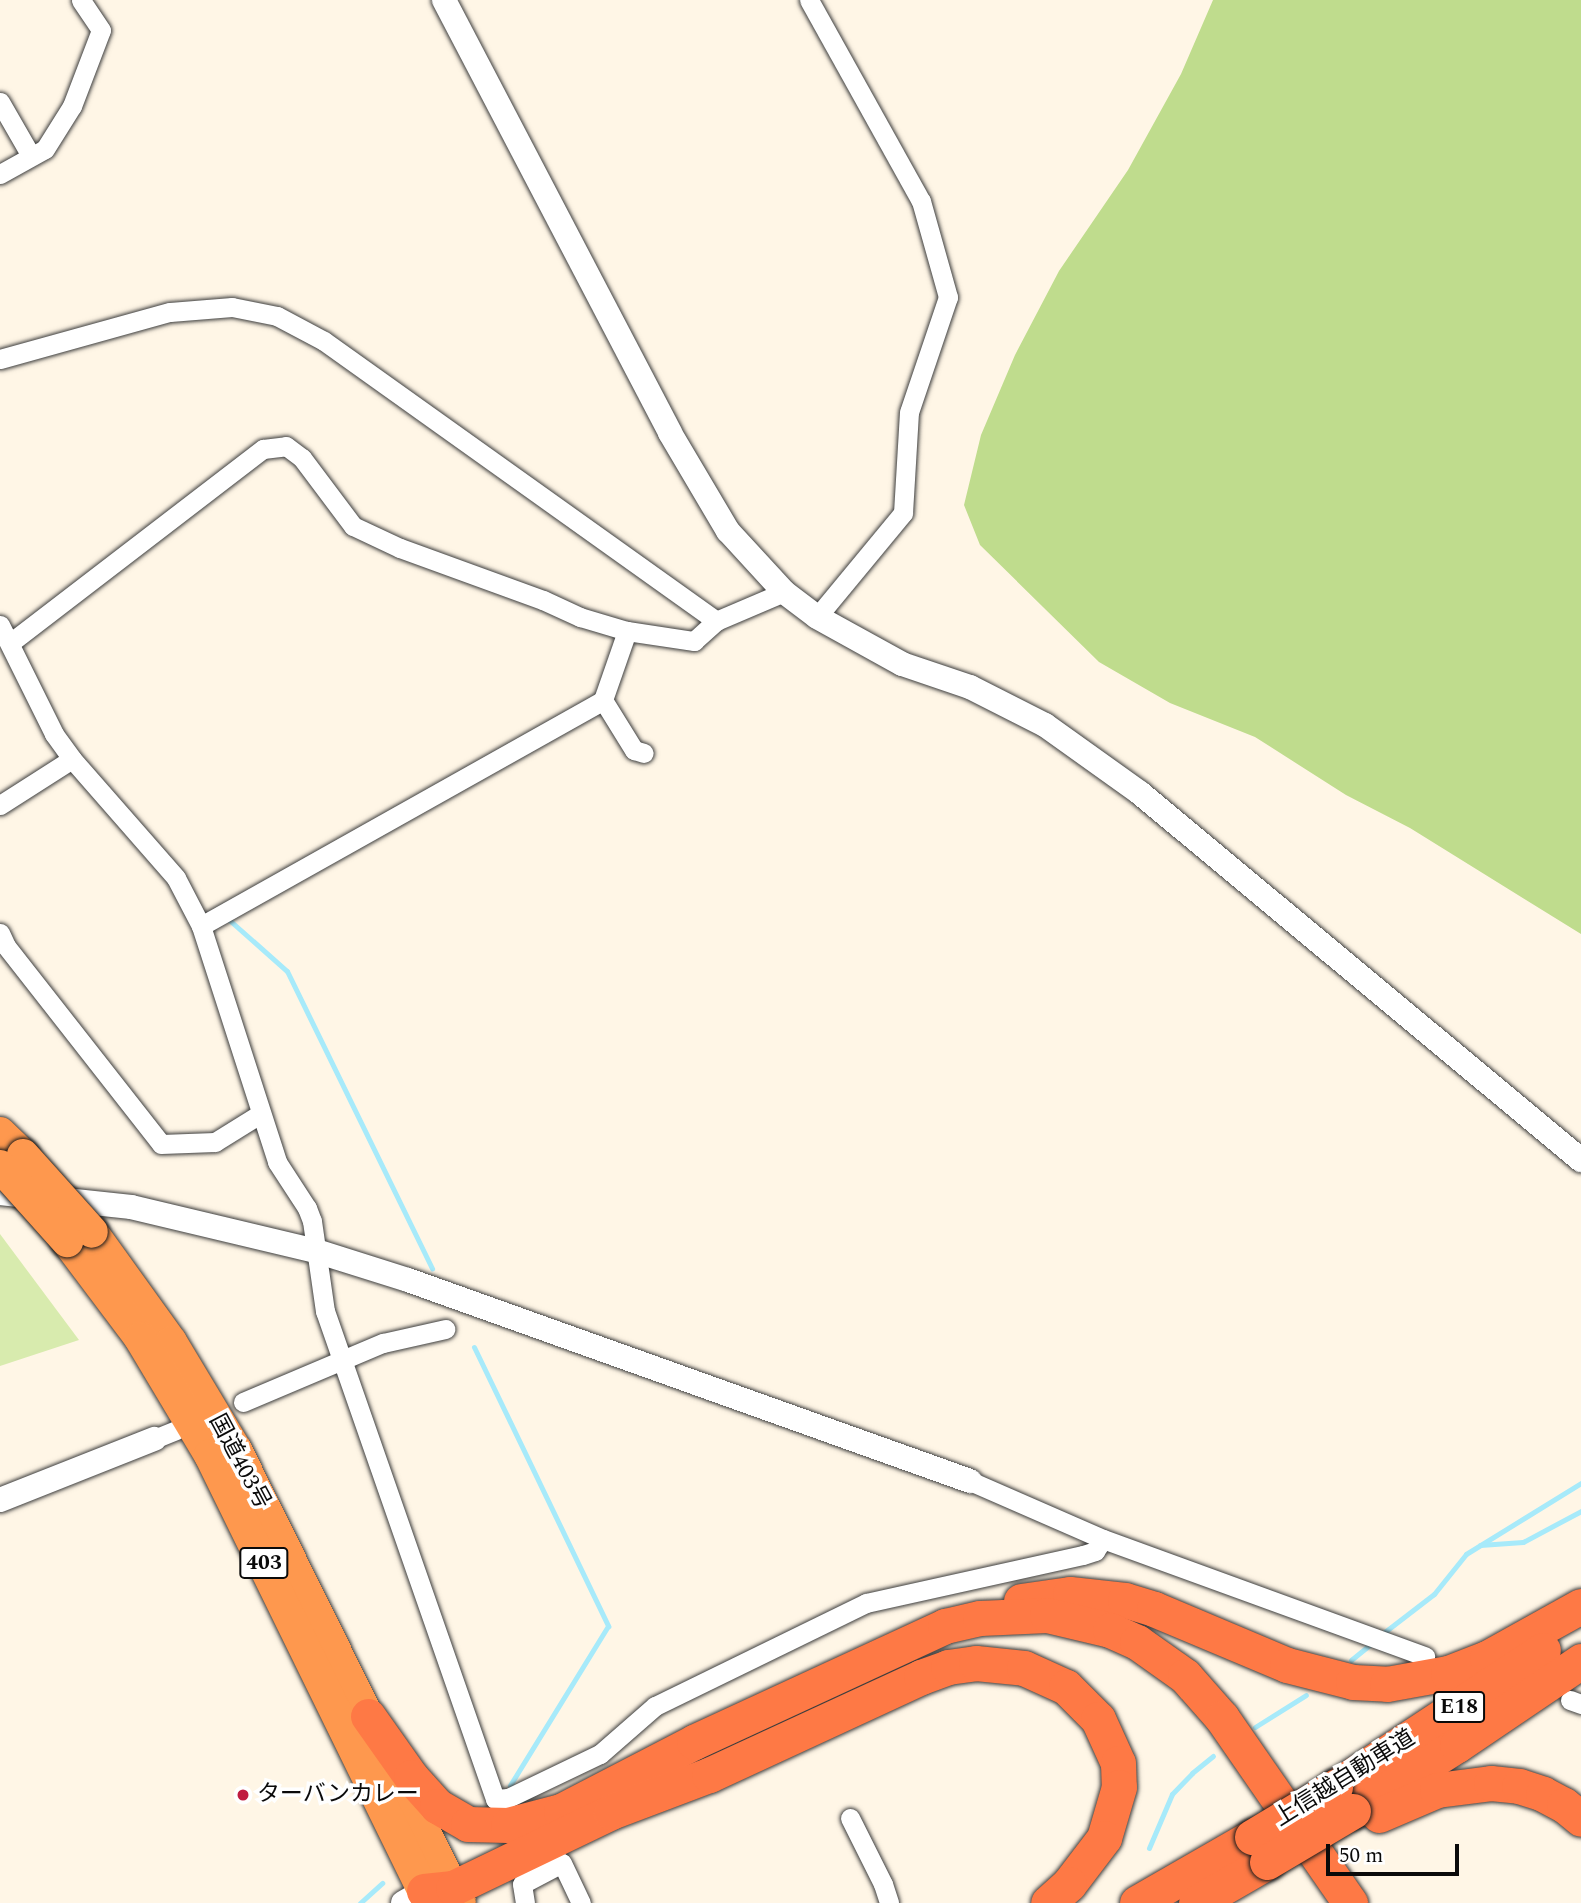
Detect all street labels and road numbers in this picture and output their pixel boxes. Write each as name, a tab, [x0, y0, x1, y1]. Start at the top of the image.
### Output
street label: 国道403号	[203, 1410, 275, 1514]
road number: 403	[238, 1546, 290, 1580]
road number: E18	[1433, 1690, 1485, 1724]
street label: 上信越自動車道	[1269, 1725, 1421, 1833]

